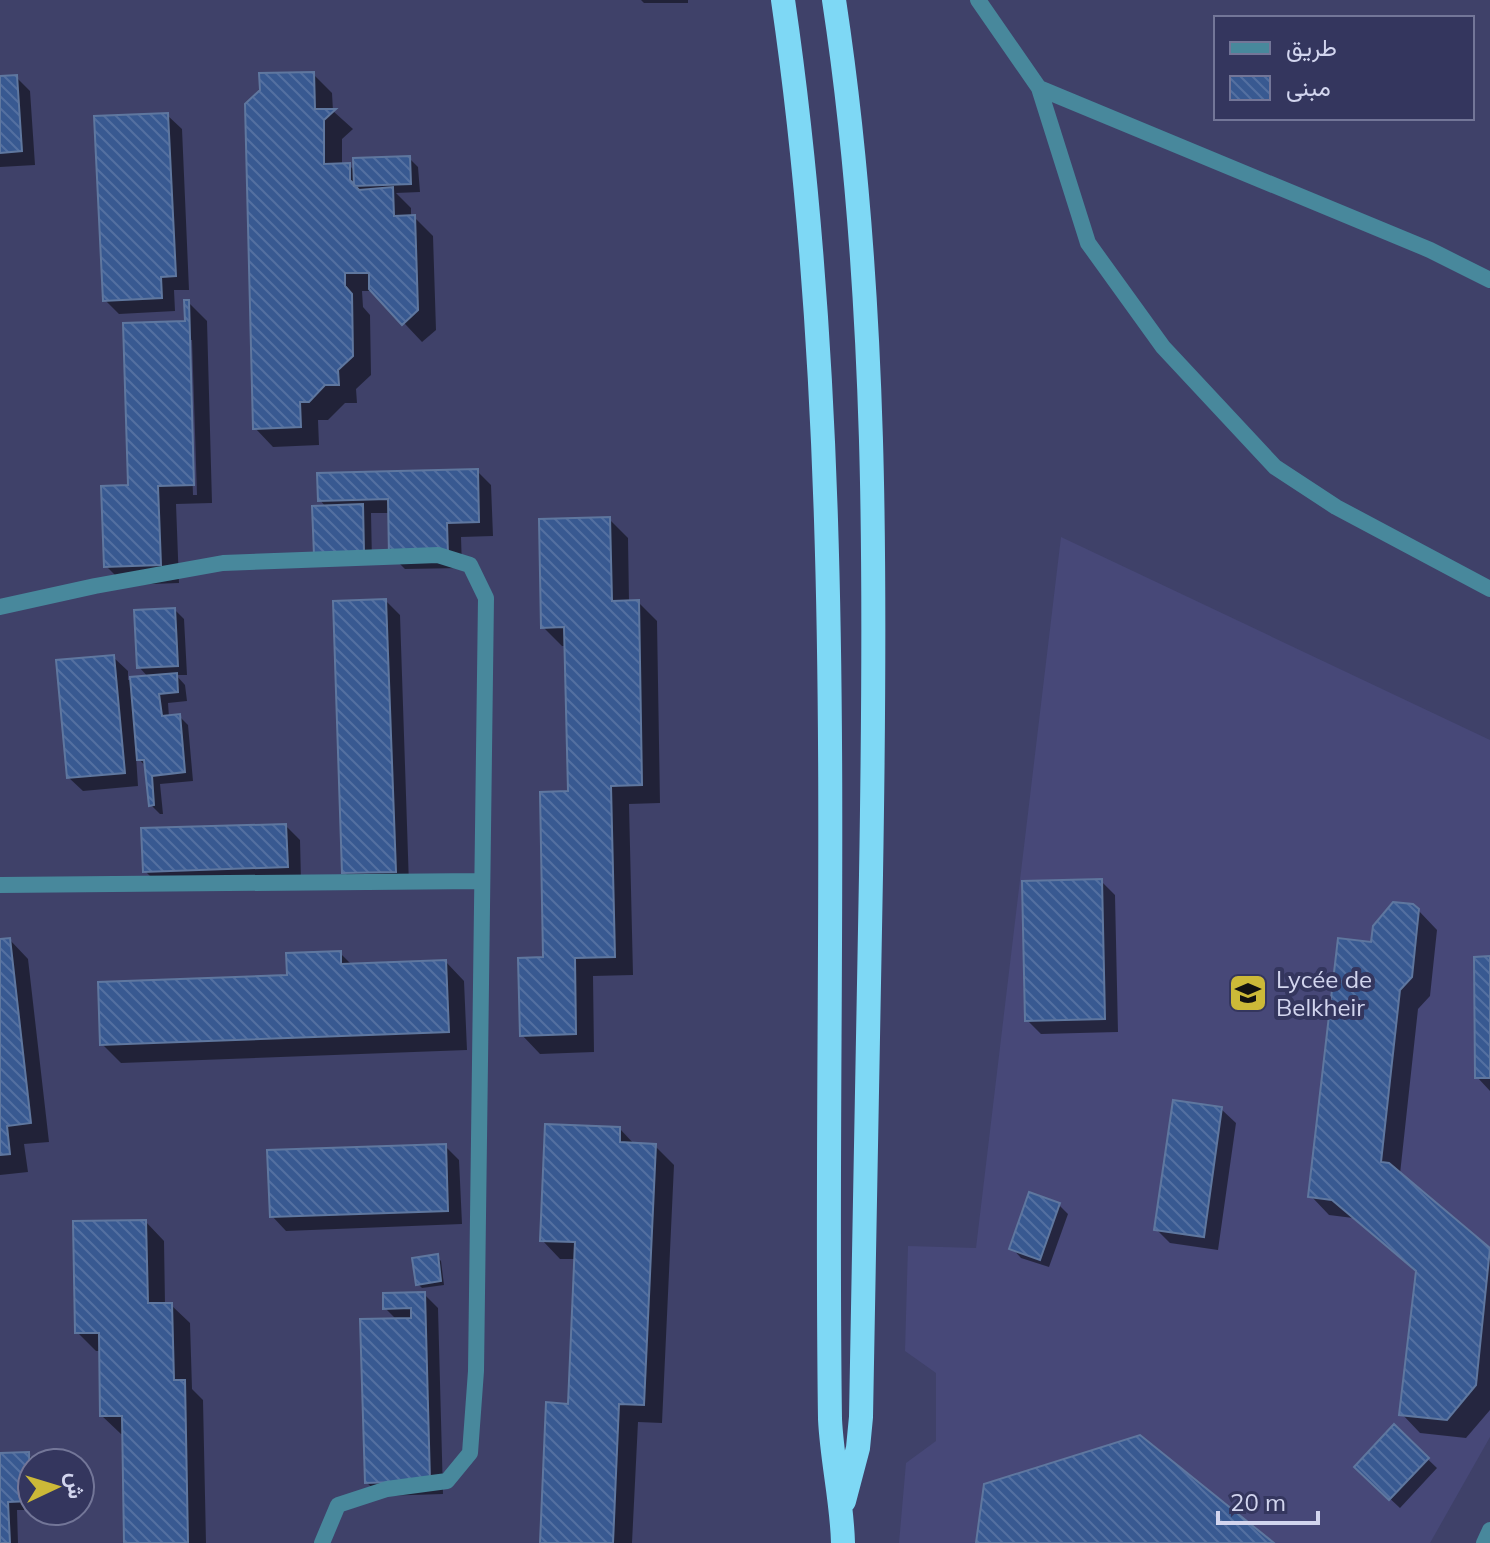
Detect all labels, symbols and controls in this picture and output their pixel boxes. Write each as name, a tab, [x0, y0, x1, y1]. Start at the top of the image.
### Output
legend	[1214, 16, 1474, 120]
text: طريق	[1286, 32, 1337, 63]
text: مبنى	[1286, 72, 1331, 102]
place label: Lycée de Belkheir	[1276, 964, 1372, 1022]
school or university icon: Lycée de Belkheir	[1227, 972, 1269, 1014]
north arrow	[16, 1447, 96, 1527]
text: ش	[61, 1471, 91, 1500]
scale bar	[1218, 1475, 1318, 1525]
text: 20 m	[1230, 1487, 1286, 1517]

